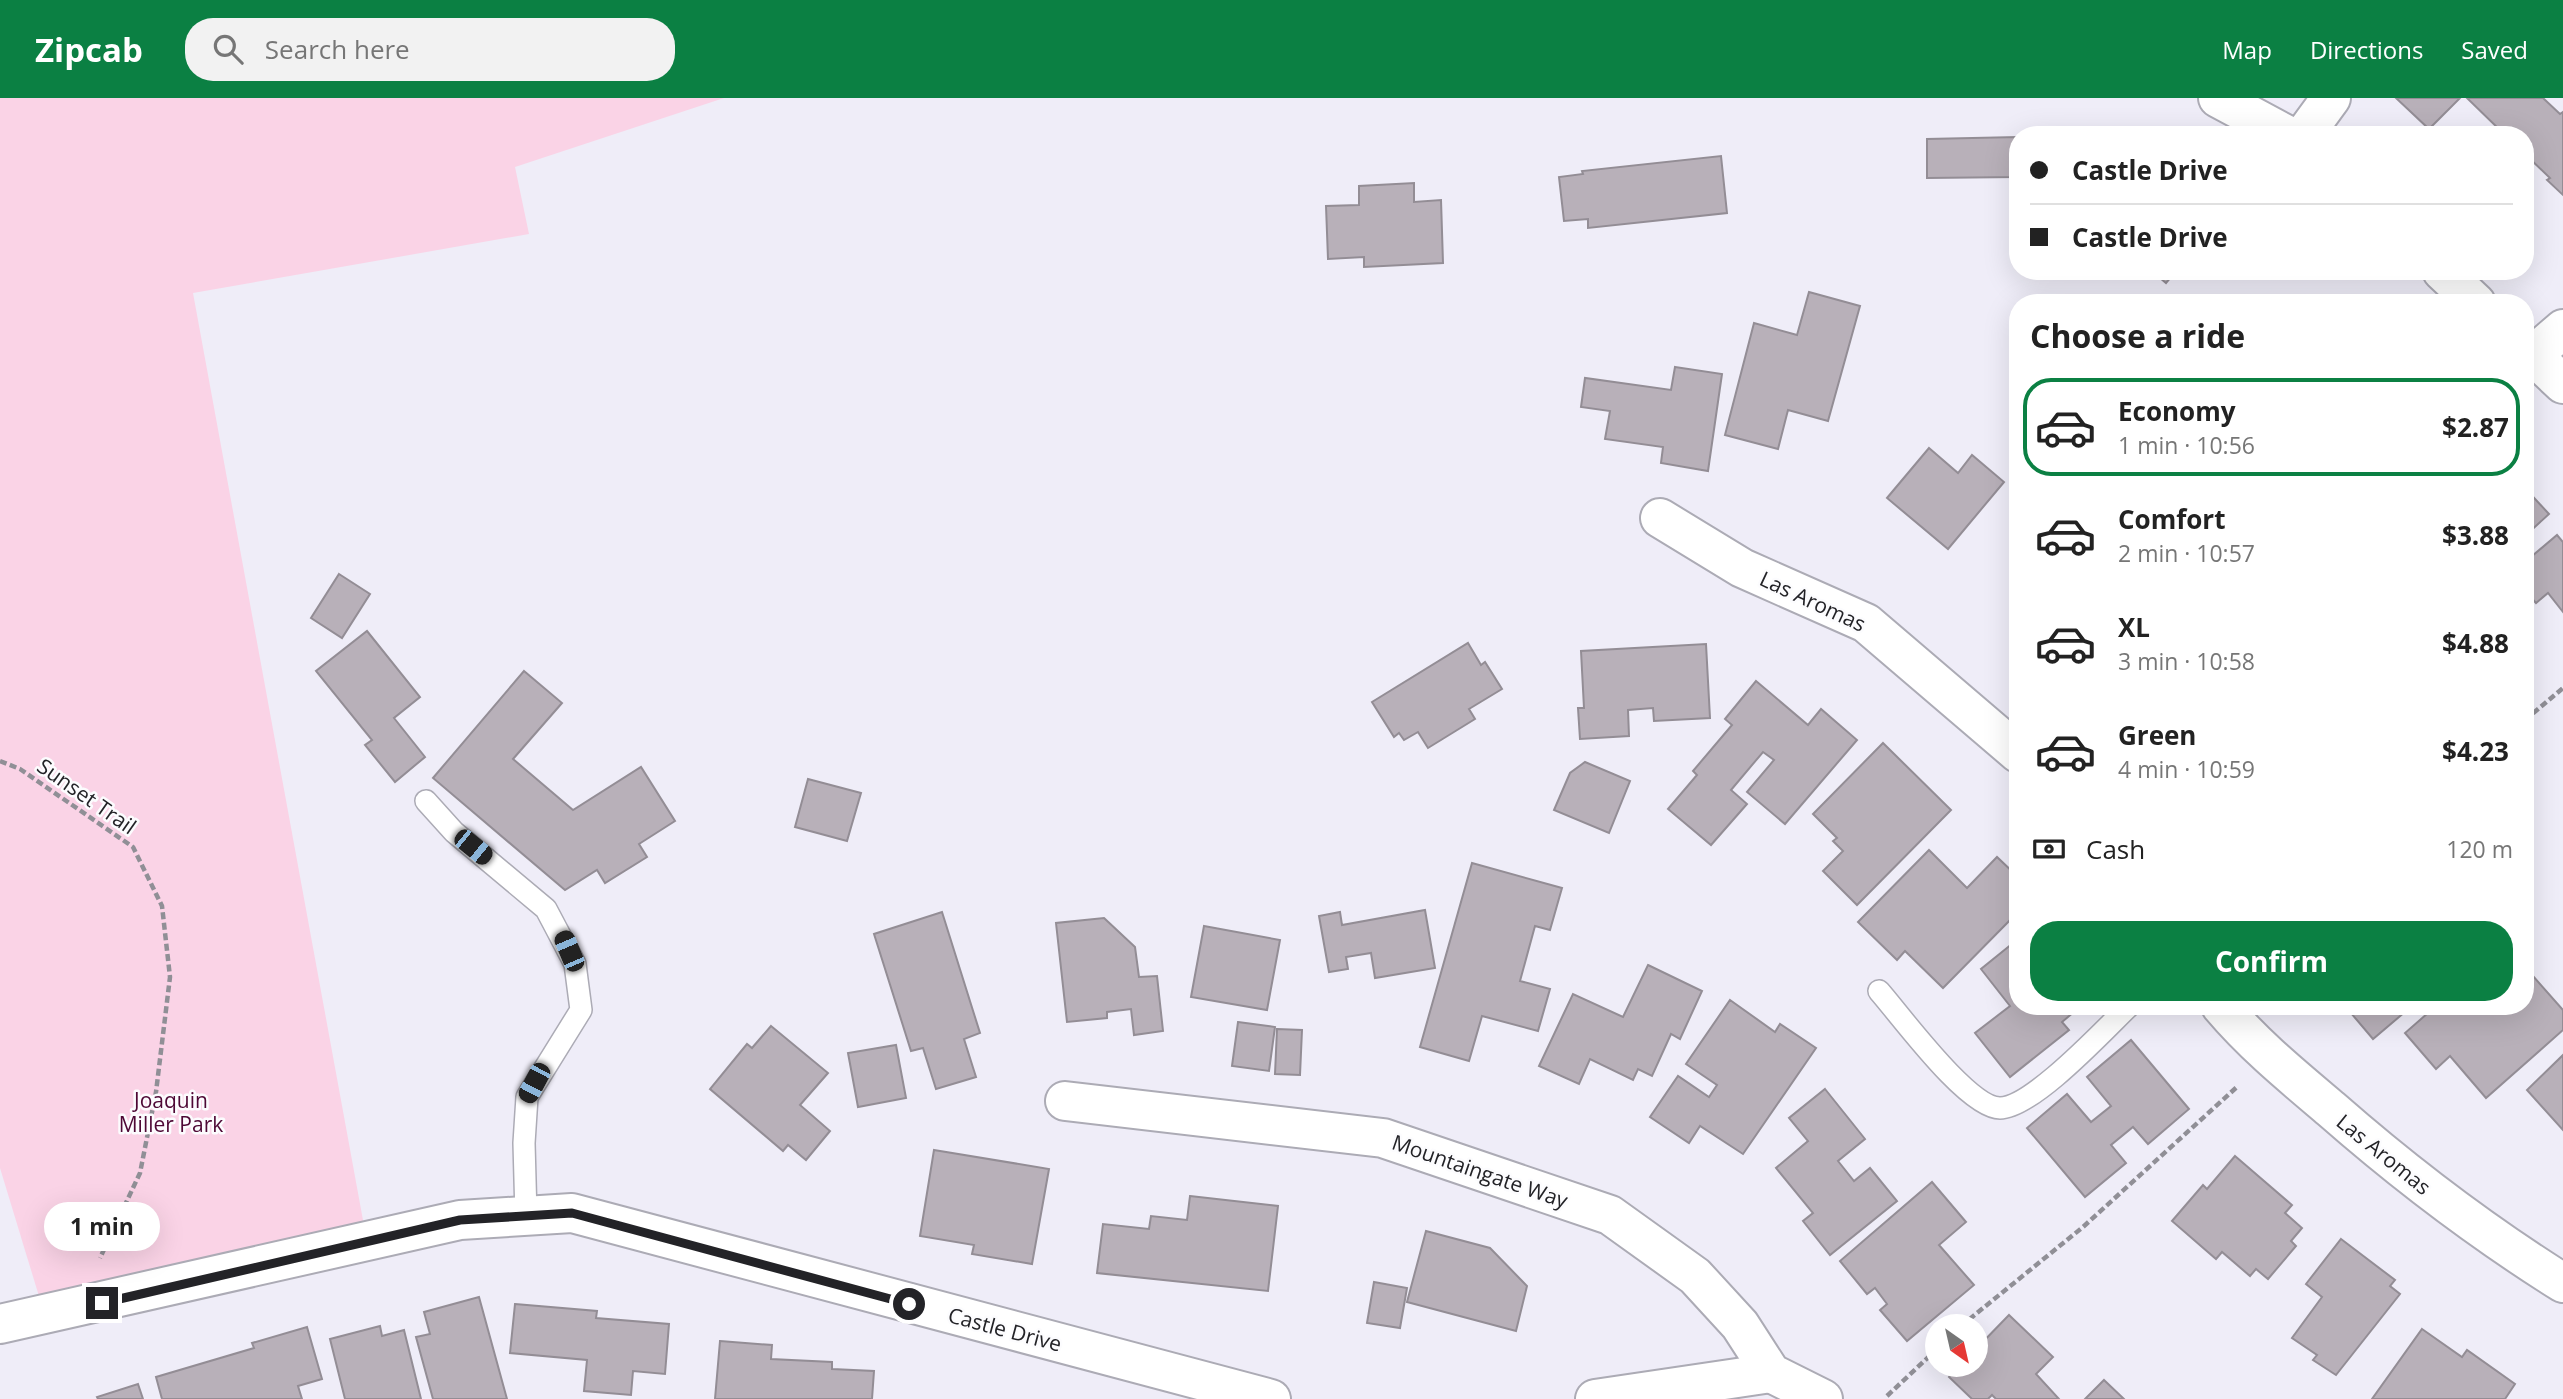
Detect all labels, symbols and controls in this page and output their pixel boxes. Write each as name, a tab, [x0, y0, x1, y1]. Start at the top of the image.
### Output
search box	[185, 18, 675, 81]
text: Zipcab	[35, 27, 143, 72]
icon: search	[209, 30, 247, 68]
text: Search here	[265, 31, 410, 67]
text: Map	[2222, 33, 2272, 66]
text: Directions	[2310, 33, 2423, 66]
text: Saved	[2461, 33, 2528, 66]
text: Castle Drive	[2072, 152, 2228, 188]
text: Castle Drive	[2072, 219, 2228, 255]
text: Choose a ride	[2030, 314, 2245, 357]
text: Economy	[2118, 393, 2236, 429]
icon: car	[2034, 396, 2097, 459]
text: $2.87	[2442, 409, 2509, 445]
text: 1 min · 10:56	[2118, 429, 2255, 461]
text: Comfort	[2118, 501, 2225, 537]
icon: car	[2034, 504, 2097, 567]
text: $3.88	[2442, 517, 2509, 553]
text: 2 min · 10:57	[2118, 537, 2255, 569]
street label: Las Aromas	[1756, 564, 1870, 638]
text: XL	[2118, 609, 2150, 645]
icon: car	[2034, 612, 2097, 675]
text: $4.88	[2442, 625, 2509, 661]
text: 3 min · 10:58	[2118, 645, 2255, 677]
text: Green	[2118, 717, 2196, 753]
icon: car	[2034, 720, 2097, 783]
text: $4.23	[2442, 733, 2509, 769]
street label: Sunset Trail	[32, 752, 142, 840]
text: 4 min · 10:59	[2118, 753, 2255, 785]
car	[451, 826, 496, 868]
icon: cash	[2030, 830, 2068, 868]
text: Cash	[2086, 831, 2145, 867]
text: 120 m	[2446, 833, 2513, 865]
button: Confirm	[2030, 921, 2513, 1001]
car	[552, 928, 587, 974]
car	[515, 1060, 554, 1106]
park label: Joaquin Miller Park	[119, 1086, 223, 1138]
street label: Las Aromas	[2331, 1107, 2437, 1201]
street label: Mountaingate Way	[1388, 1128, 1572, 1214]
callout: 1 min	[44, 1202, 160, 1250]
text: 1 min	[70, 1210, 134, 1242]
route end	[86, 1287, 118, 1319]
route start	[893, 1288, 925, 1320]
street label: Castle Drive	[945, 1300, 1065, 1358]
north arrow	[1925, 1314, 1988, 1377]
map controls	[1925, 1314, 1988, 1377]

